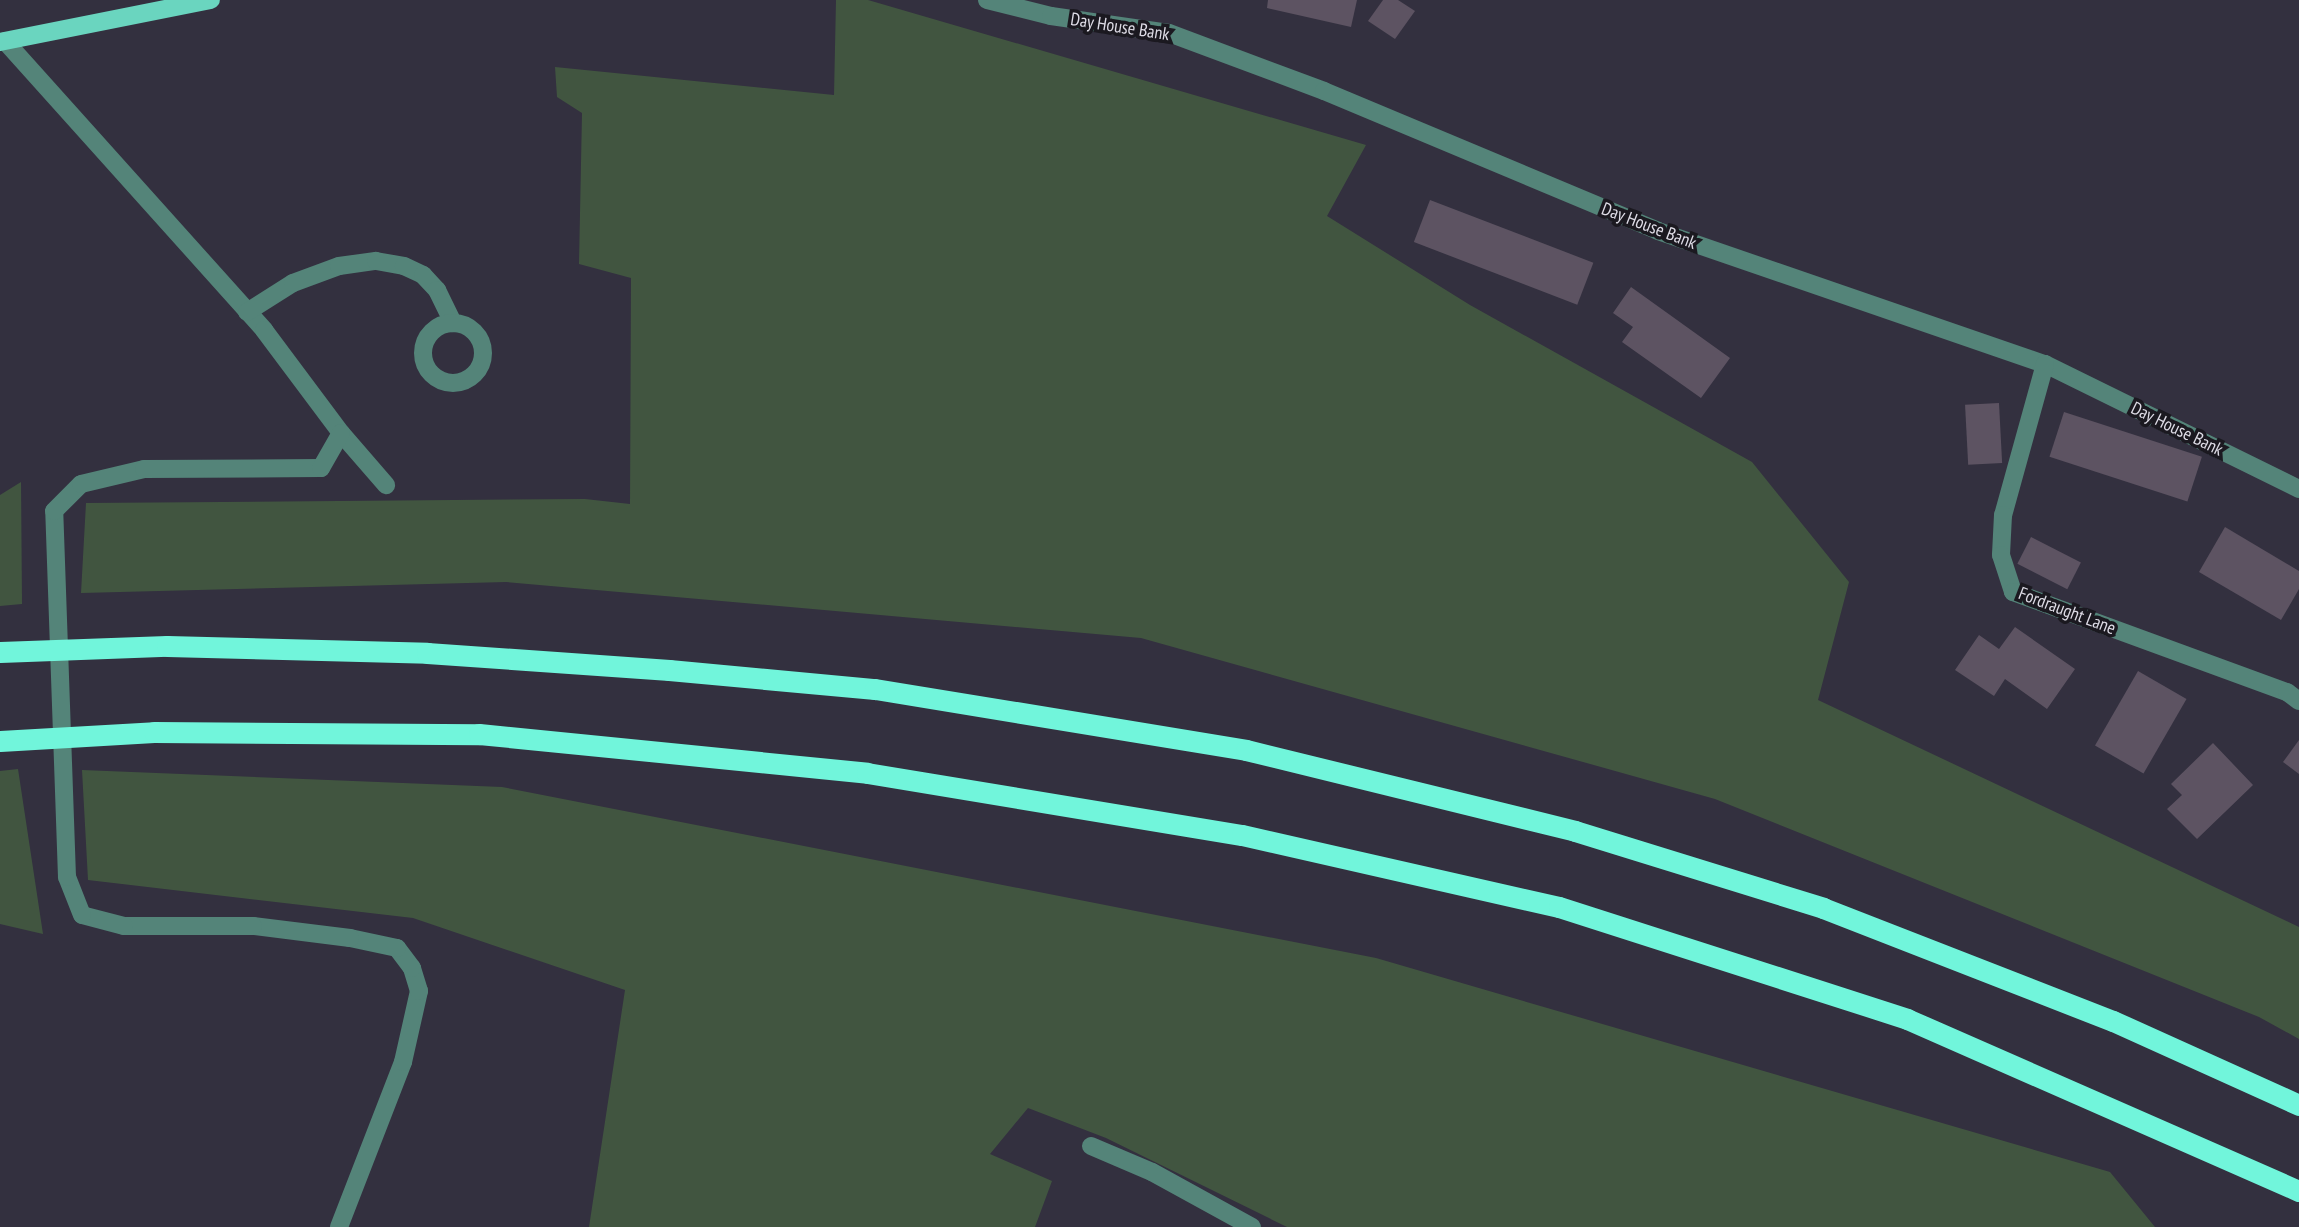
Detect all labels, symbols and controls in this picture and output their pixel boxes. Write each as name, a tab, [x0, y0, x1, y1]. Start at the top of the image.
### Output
street label: Day House Bank	[1069, 8, 1171, 46]
street label: Day House Bank	[1598, 198, 1700, 254]
street label: Day House Bank	[2127, 397, 2227, 461]
street label: Fordraught Lane	[2015, 583, 2119, 639]

